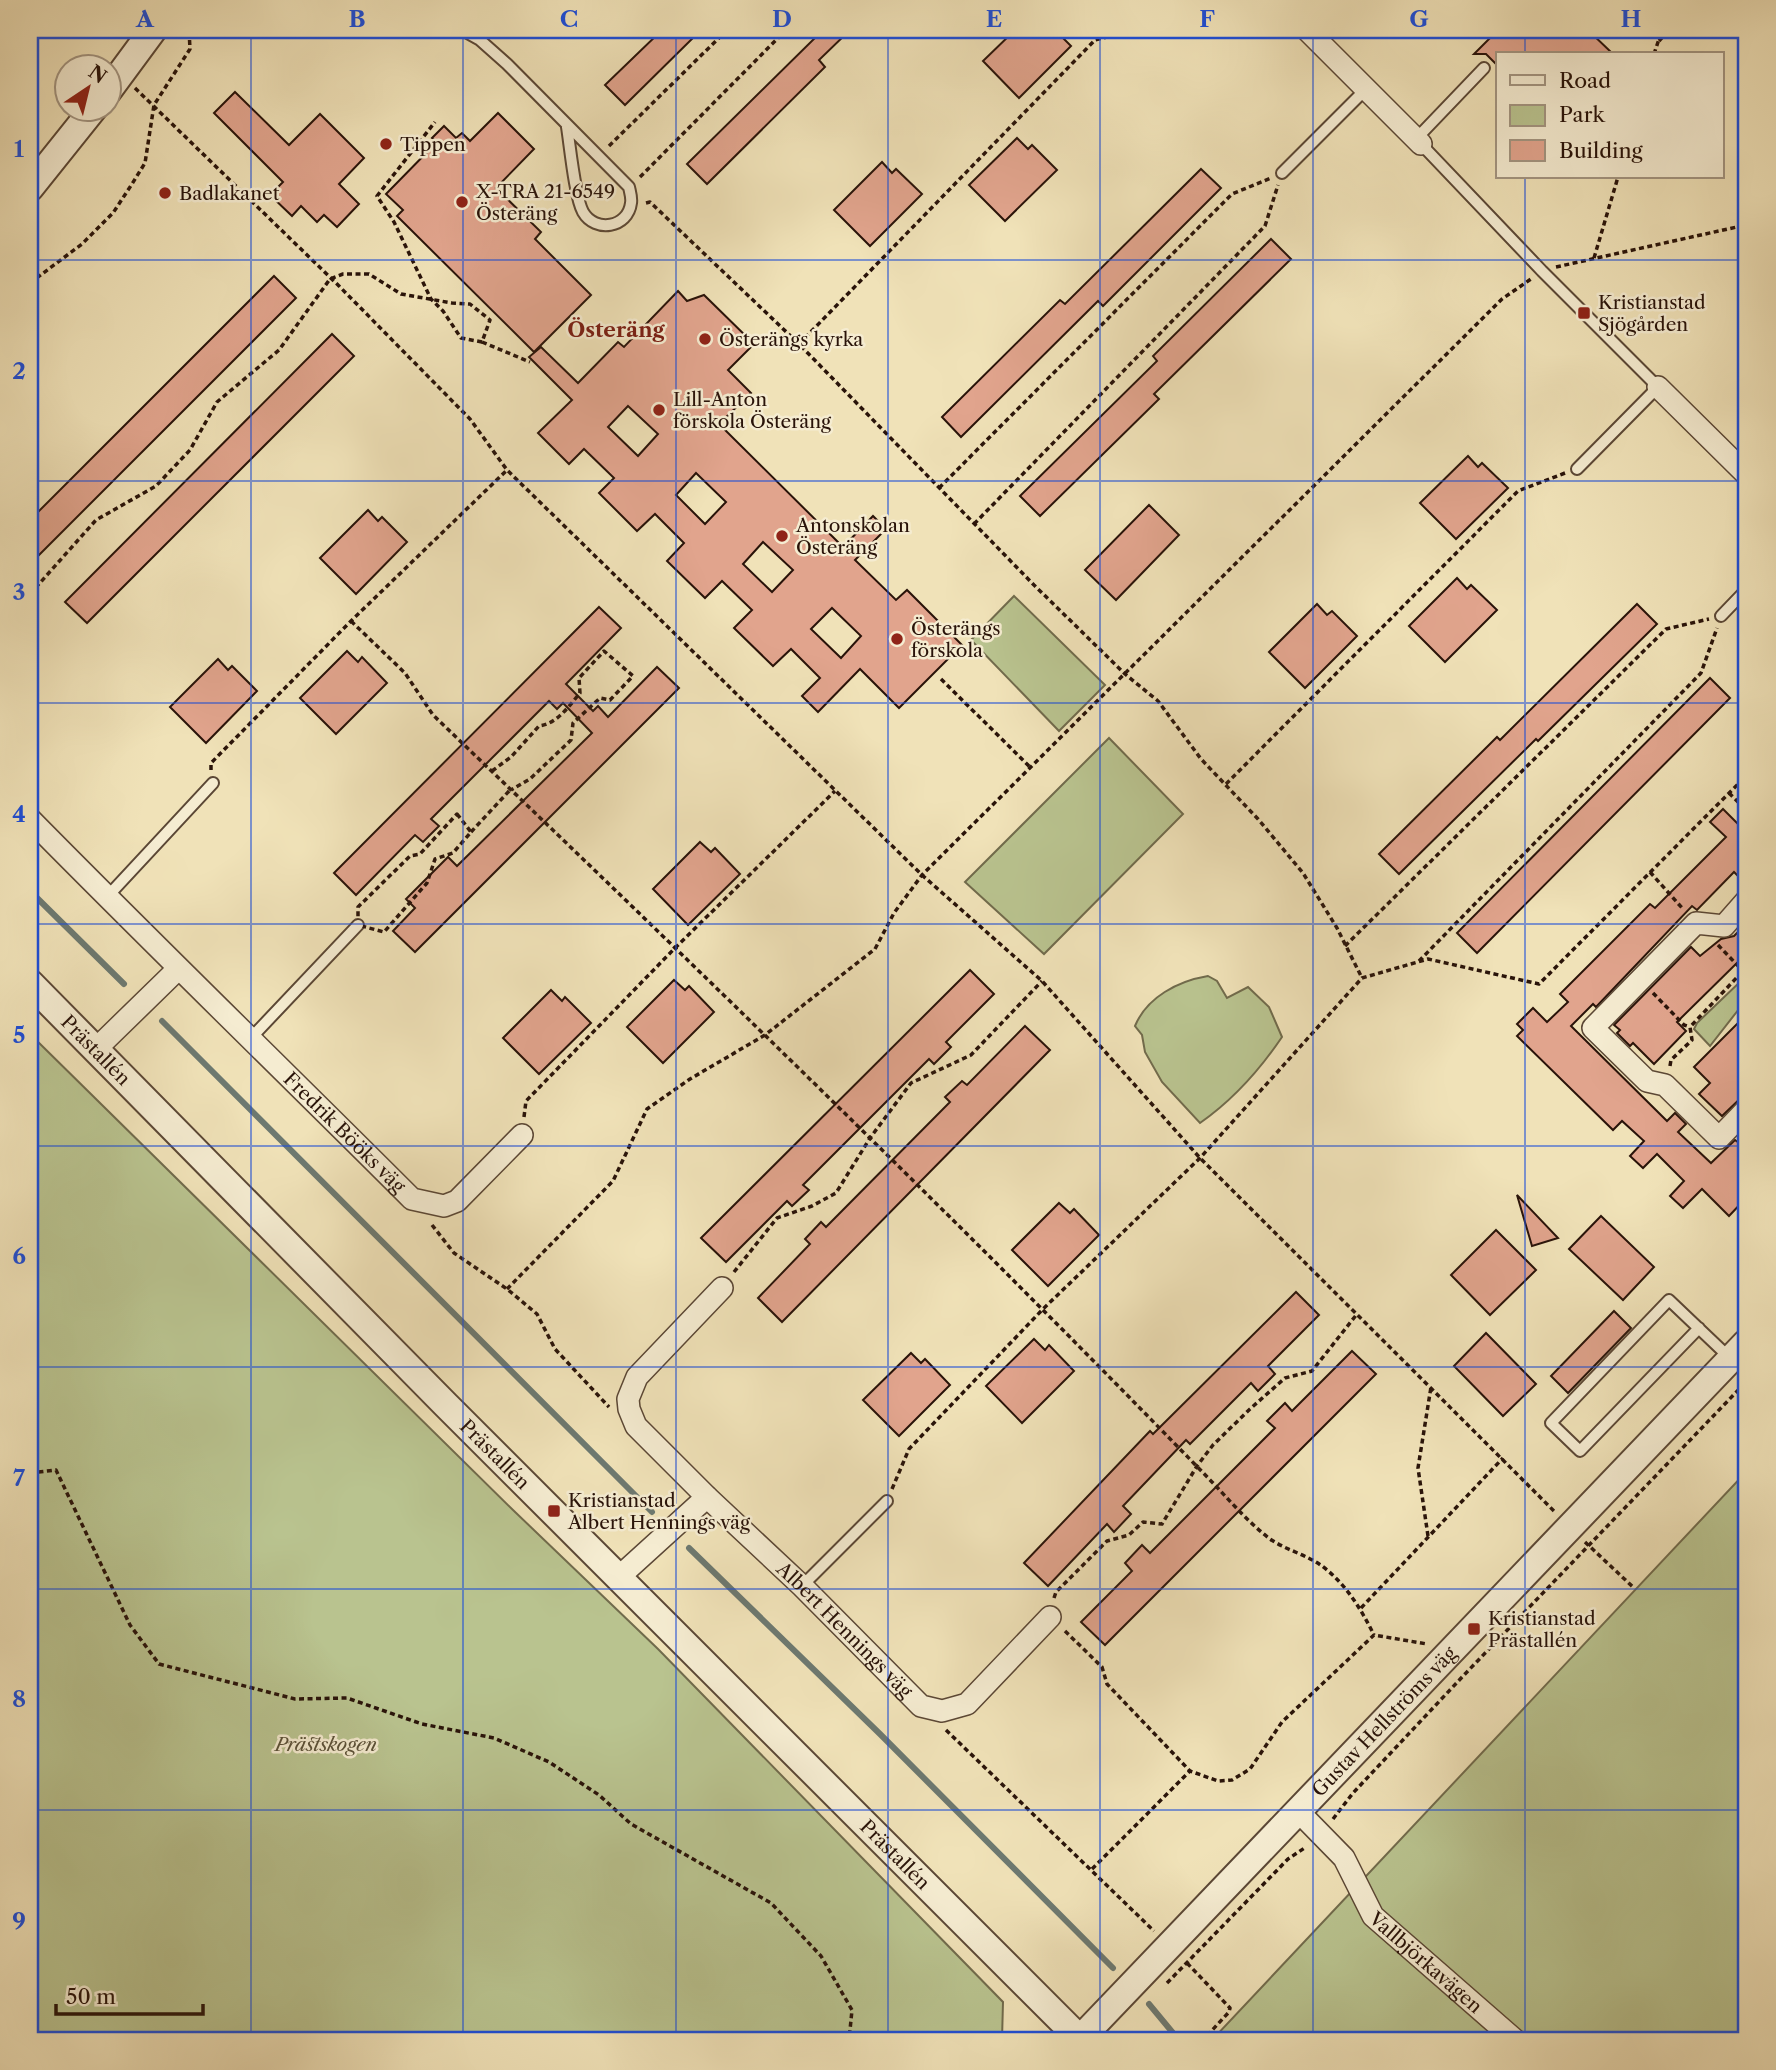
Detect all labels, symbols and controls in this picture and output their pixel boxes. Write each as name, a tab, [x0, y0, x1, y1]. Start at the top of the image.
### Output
text: A	[135, 5, 155, 33]
text: B	[348, 5, 366, 33]
text: C	[560, 5, 578, 33]
text: D	[772, 5, 792, 33]
text: E	[986, 5, 1002, 33]
text: F	[1199, 5, 1215, 33]
text: G	[1409, 5, 1429, 33]
text: H	[1621, 5, 1642, 33]
north arrow	[52, 52, 122, 122]
legend	[1496, 52, 1724, 178]
text: N	[84, 60, 111, 89]
text: Road	[1559, 68, 1611, 93]
text: Park	[1559, 102, 1605, 127]
place label: Tippen	[400, 133, 466, 156]
text: 1	[14, 135, 25, 163]
marker: Tippen	[378, 136, 394, 152]
text: Building	[1559, 138, 1644, 163]
place label: X-TRA 21-6549 Österäng	[475, 180, 615, 225]
place label: Badlakanet	[179, 182, 280, 205]
marker: Badlakanet	[157, 185, 173, 201]
marker: X-TRA 21-6549 Österäng	[454, 194, 470, 210]
place label: Kristianstad Sjögården	[1598, 291, 1706, 336]
marker: Kristianstad Sjögården	[1576, 305, 1592, 321]
district label: Österäng	[567, 317, 666, 342]
place label: Österängs kyrka	[719, 328, 863, 351]
marker: Österängs kyrka	[697, 331, 713, 347]
text: 2	[12, 357, 26, 385]
place label: Lill-Anton förskola Österäng	[673, 388, 832, 433]
marker: Lill-Anton förskola Österäng	[651, 402, 667, 418]
place label: Antonskolan Österäng	[795, 514, 910, 559]
marker: Antonskolan Österäng	[774, 528, 790, 544]
text: 3	[13, 578, 26, 606]
place label: Österängs förskola	[911, 617, 1000, 662]
marker: Österängs förskola	[889, 631, 905, 647]
text: 4	[12, 800, 26, 828]
street label: Prästallén	[56, 1010, 135, 1090]
text: 5	[13, 1021, 25, 1049]
street label: Fredrik Bööks väg	[279, 1067, 411, 1198]
text: 6	[12, 1242, 26, 1270]
street label: Prästallén	[455, 1415, 535, 1494]
text: 7	[13, 1464, 25, 1492]
place label: Kristianstad Albert Hennings väg	[567, 1489, 751, 1534]
marker: Kristianstad Albert Hennings väg	[546, 1503, 562, 1519]
street label: Albert Hennings väg	[771, 1557, 918, 1703]
place label: Kristianstad Prästallén	[1488, 1607, 1596, 1652]
marker: Kristianstad Prästallén	[1466, 1621, 1482, 1637]
street label: Gustav Hellströms väg	[1307, 1641, 1462, 1801]
text: 8	[12, 1685, 26, 1713]
park label: Prästskogen	[273, 1733, 377, 1756]
street label: Prästallén	[855, 1815, 935, 1894]
text: 9	[12, 1907, 26, 1935]
street label: Vallbjörkavägen	[1364, 1907, 1487, 2018]
scale bar	[56, 1972, 203, 2016]
text: 50 m	[66, 1984, 116, 2009]

